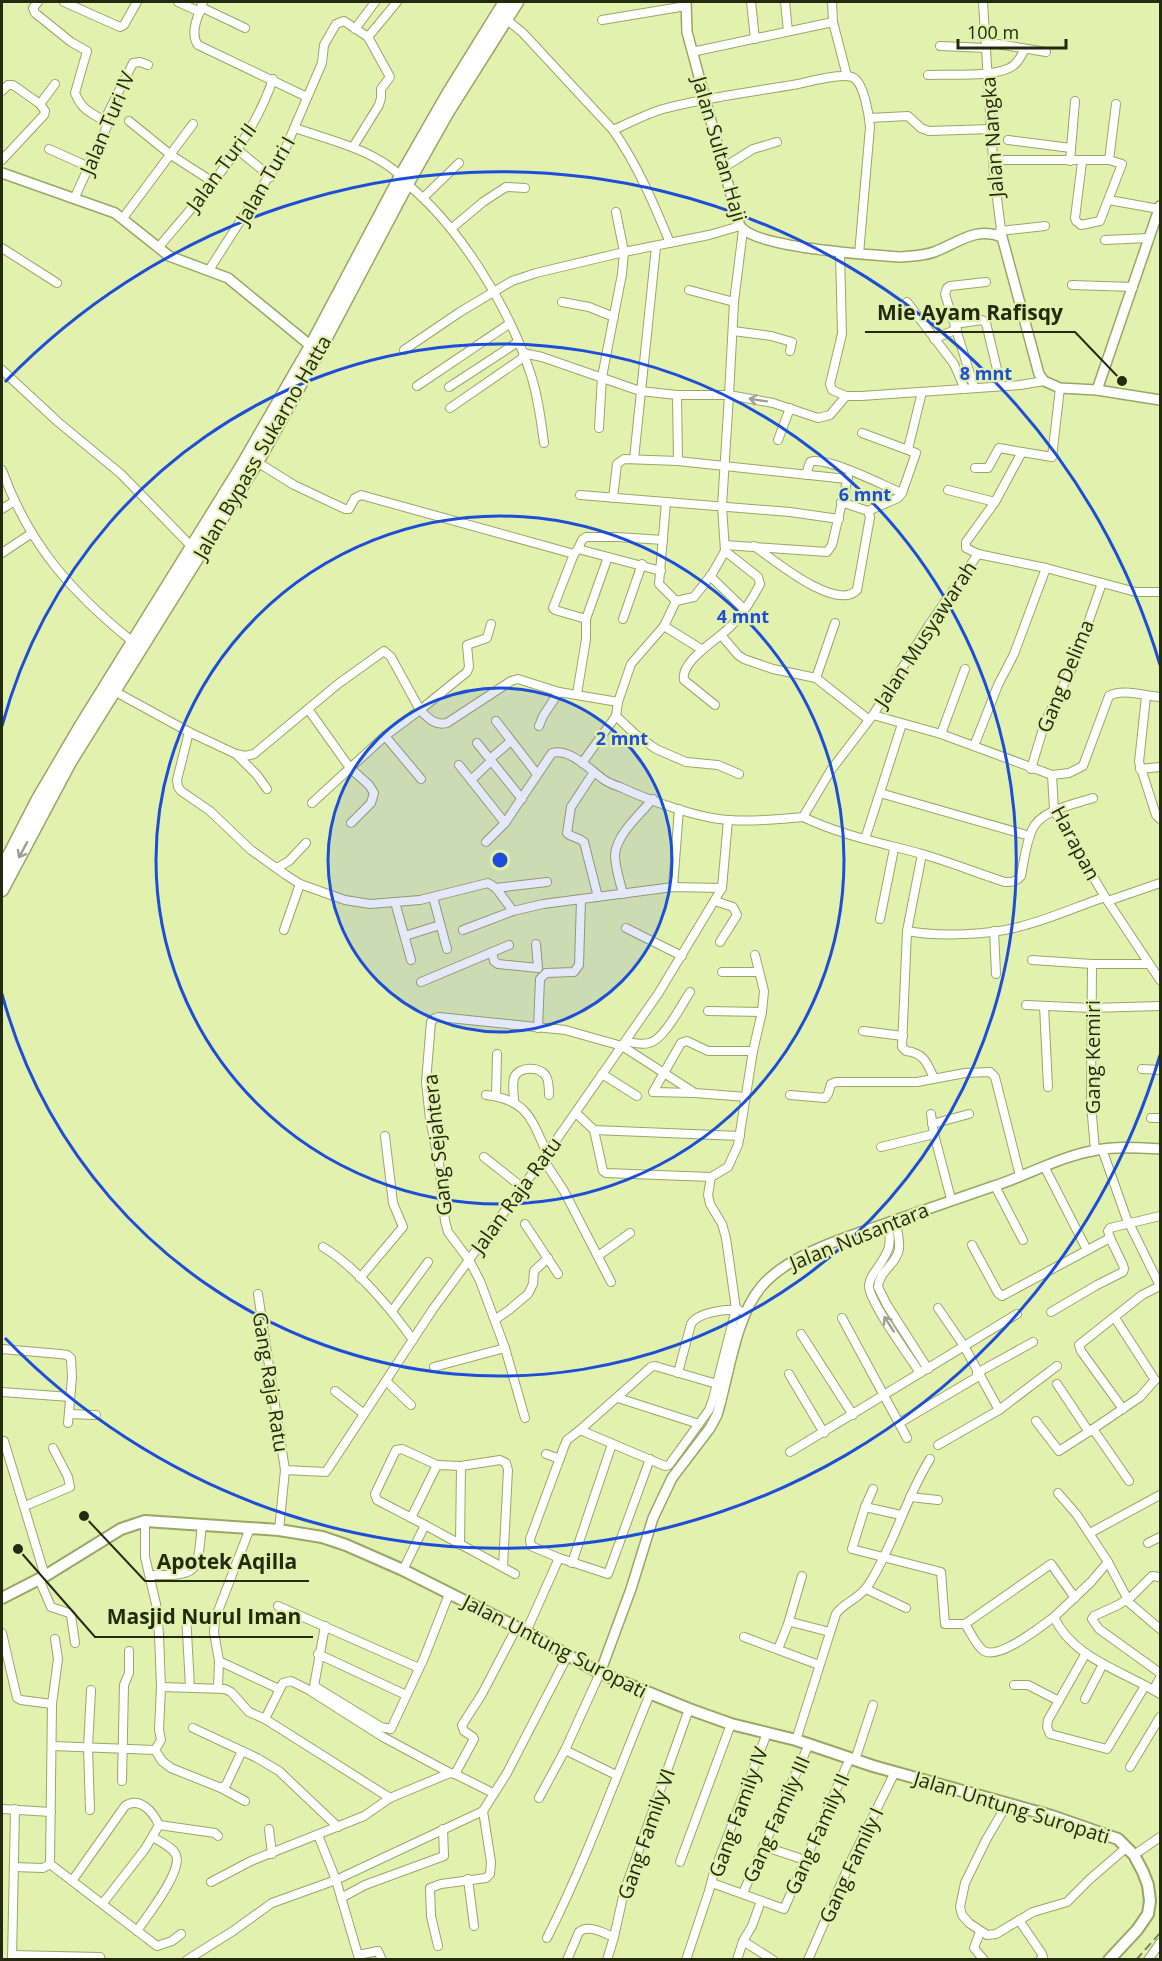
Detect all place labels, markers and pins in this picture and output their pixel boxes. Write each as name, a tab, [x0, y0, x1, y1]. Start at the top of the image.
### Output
callout: Mie Ayam Rafisqy	[865, 293, 1075, 332]
centre of rings	[490, 850, 510, 870]
callout: Apotek Aqilla	[145, 1542, 309, 1581]
callout: Masjid Nurul Iman	[95, 1598, 313, 1637]

